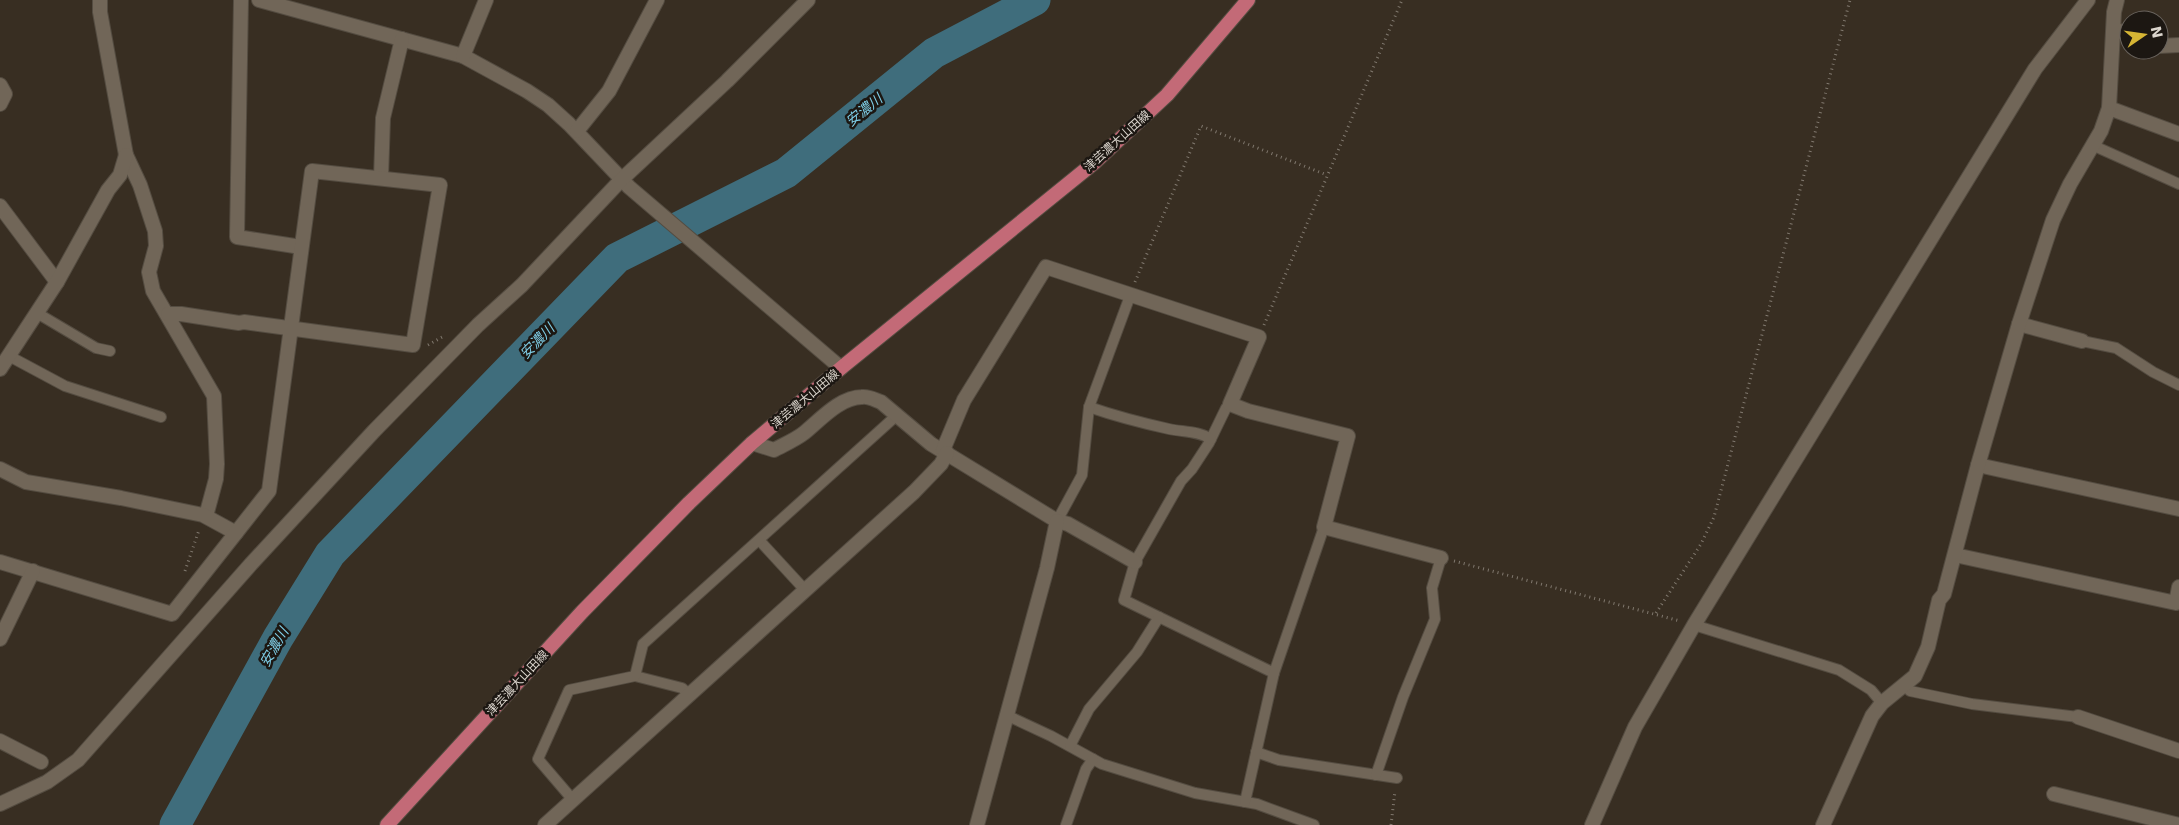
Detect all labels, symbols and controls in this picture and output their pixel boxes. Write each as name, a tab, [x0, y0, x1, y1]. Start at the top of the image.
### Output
north arrow	[2119, 10, 2169, 60]
text: N	[2148, 25, 2166, 40]
water label: 安濃川	[843, 89, 887, 129]
street label: 津芸濃大山田線	[1081, 108, 1153, 174]
water label: 安濃川	[517, 319, 559, 362]
street label: 津芸濃大山田線	[768, 367, 842, 431]
water label: 安濃川	[257, 623, 292, 669]
street label: 津芸濃大山田線	[483, 648, 551, 718]

